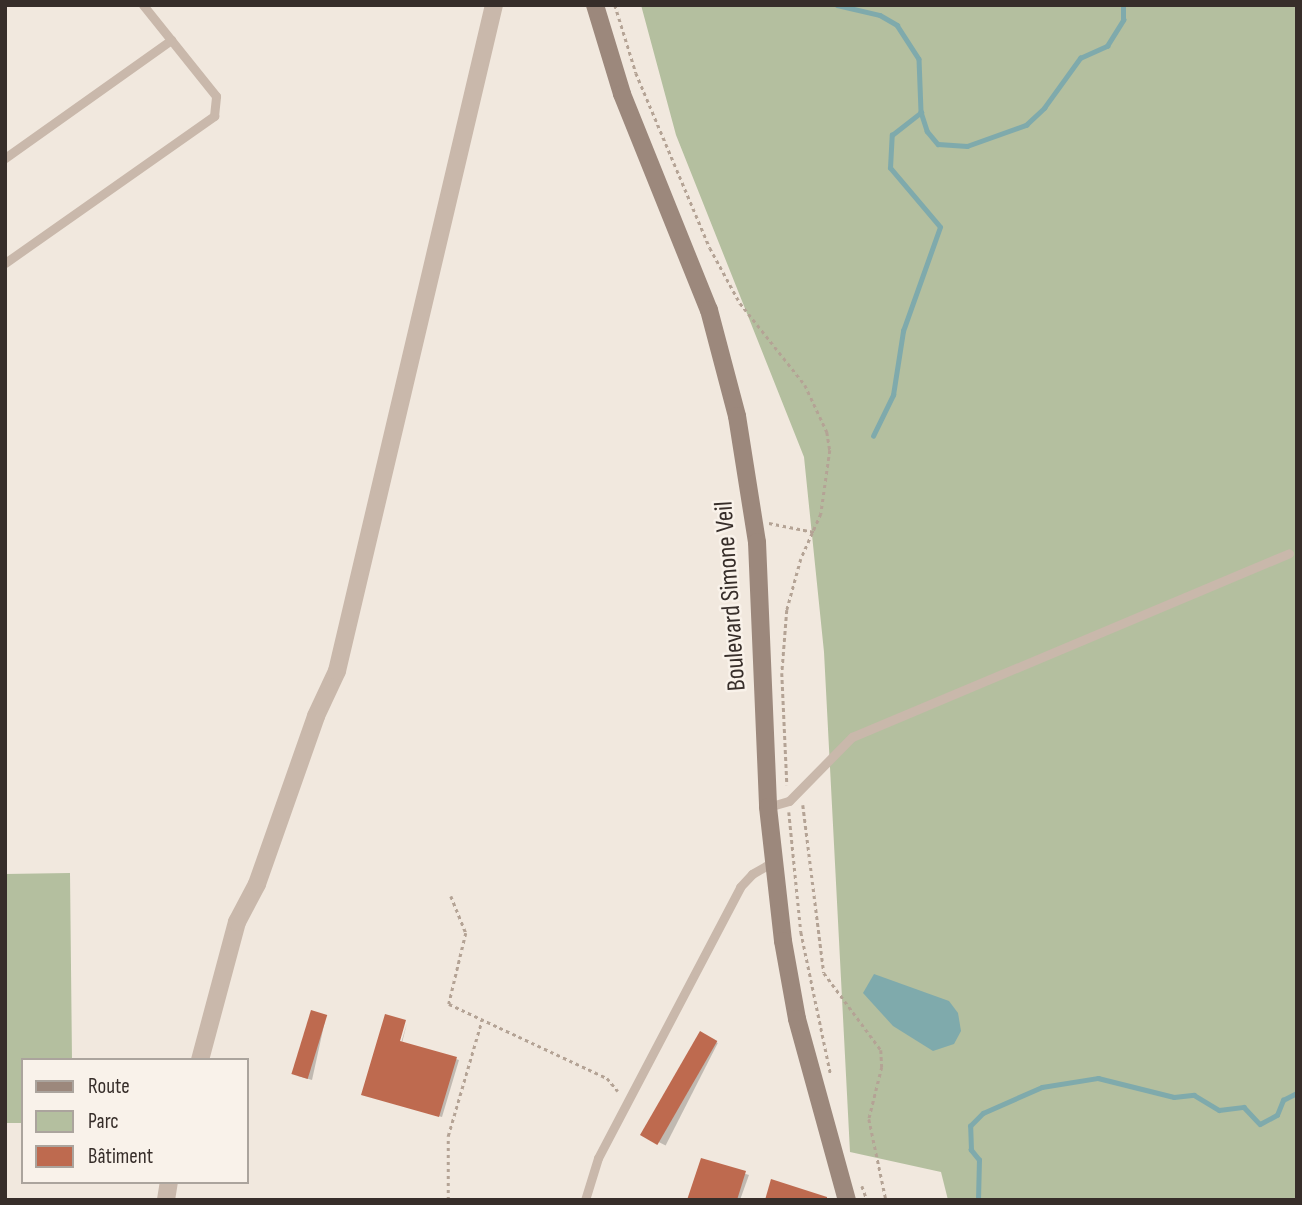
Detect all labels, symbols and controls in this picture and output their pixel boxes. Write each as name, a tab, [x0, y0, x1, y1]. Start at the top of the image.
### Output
street label: Boulevard Simone Veil	[709, 500, 753, 692]
legend	[21, 1058, 248, 1184]
text: Route	[88, 1074, 130, 1099]
text: Parc	[88, 1109, 119, 1134]
text: Bâtiment	[88, 1144, 153, 1169]

